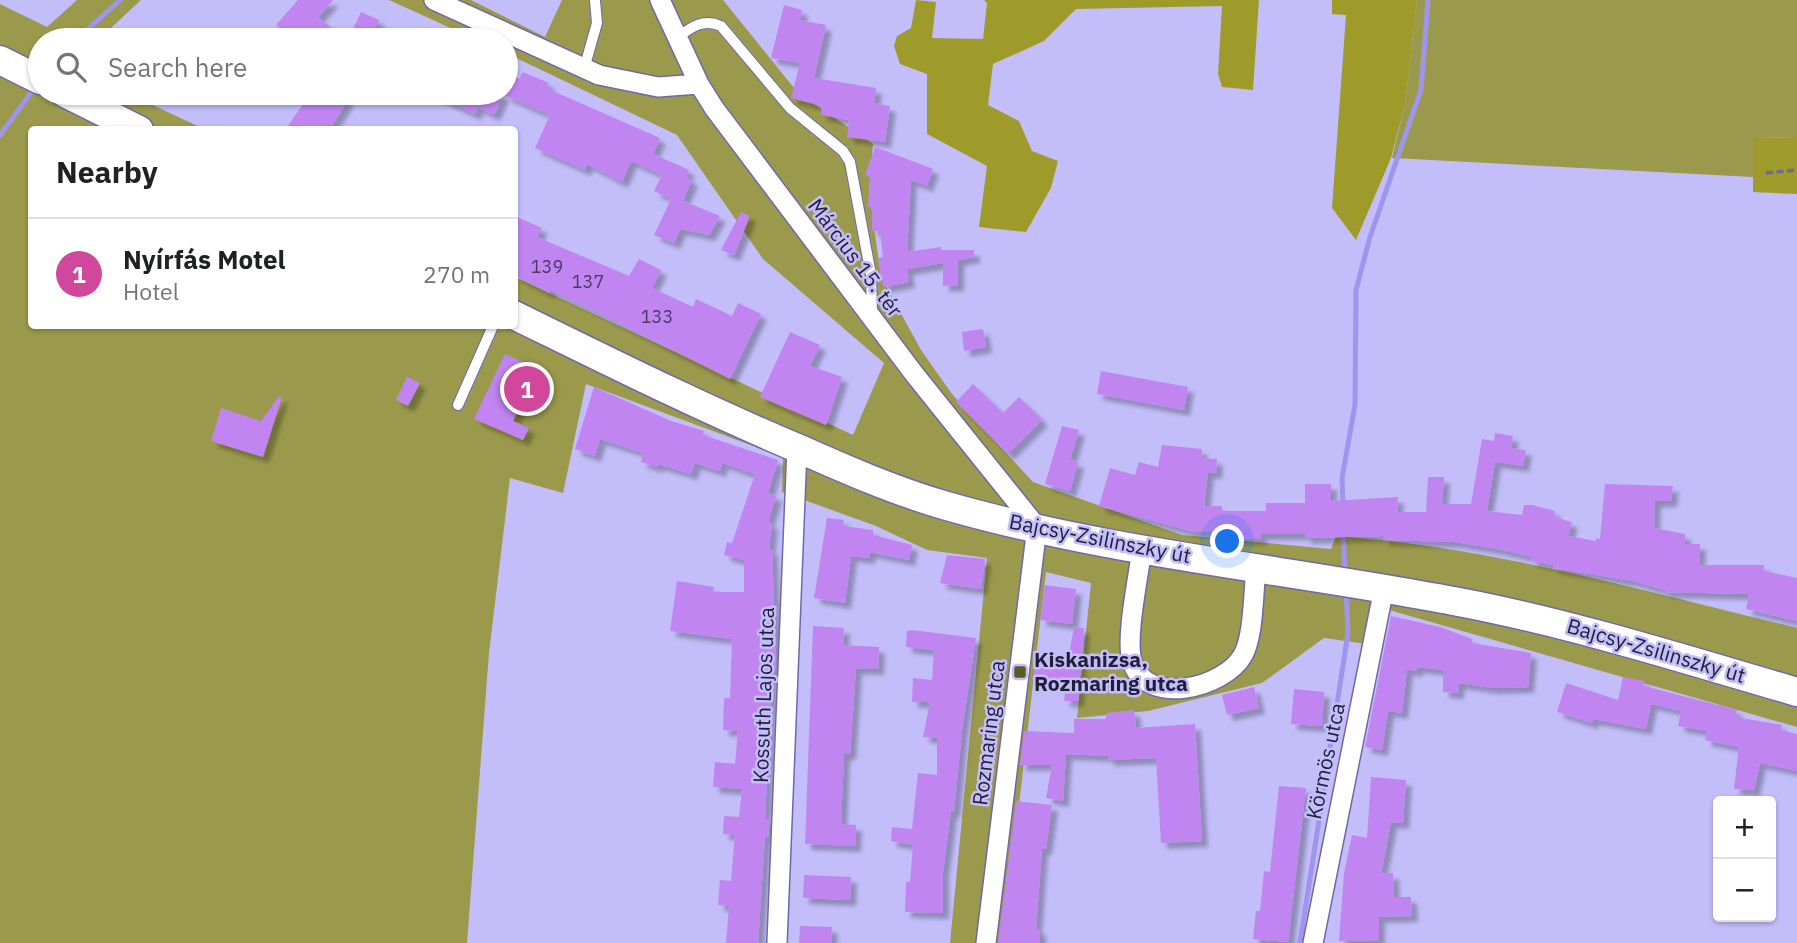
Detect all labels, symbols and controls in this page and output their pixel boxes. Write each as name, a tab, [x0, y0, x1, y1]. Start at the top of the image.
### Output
search box	[28, 28, 518, 105]
icon: search	[52, 48, 90, 86]
text: Search here	[108, 50, 247, 84]
text: Nearby	[56, 152, 158, 191]
street label: Március 15. tér	[802, 193, 910, 322]
text: Nyírfás Motel	[123, 242, 285, 276]
house number: 139	[531, 255, 563, 278]
text: 1	[72, 259, 86, 289]
text: 270 m	[423, 259, 490, 289]
house number: 137	[572, 270, 604, 293]
text: Hotel	[123, 276, 179, 306]
house number: 133	[641, 305, 673, 328]
pin: 1	[504, 363, 550, 415]
street label: Bajcsy-Zsilinszky út	[1007, 507, 1193, 569]
your location	[1210, 524, 1244, 558]
street label: Kossuth Lajos utca	[746, 607, 780, 783]
street label: Bajcsy-Zsilinszky út	[1564, 611, 1749, 689]
place label: Kiskanizsa, Rozmaring utca	[1034, 645, 1188, 697]
street label: Rozmaring utca	[965, 659, 1011, 807]
marker: Kiskanizsa, Rozmaring utca	[1012, 664, 1028, 680]
street label: Körmös utca	[1299, 700, 1351, 822]
map controls	[1713, 796, 1776, 922]
button: +	[1713, 796, 1776, 859]
button: −	[1713, 859, 1776, 922]

